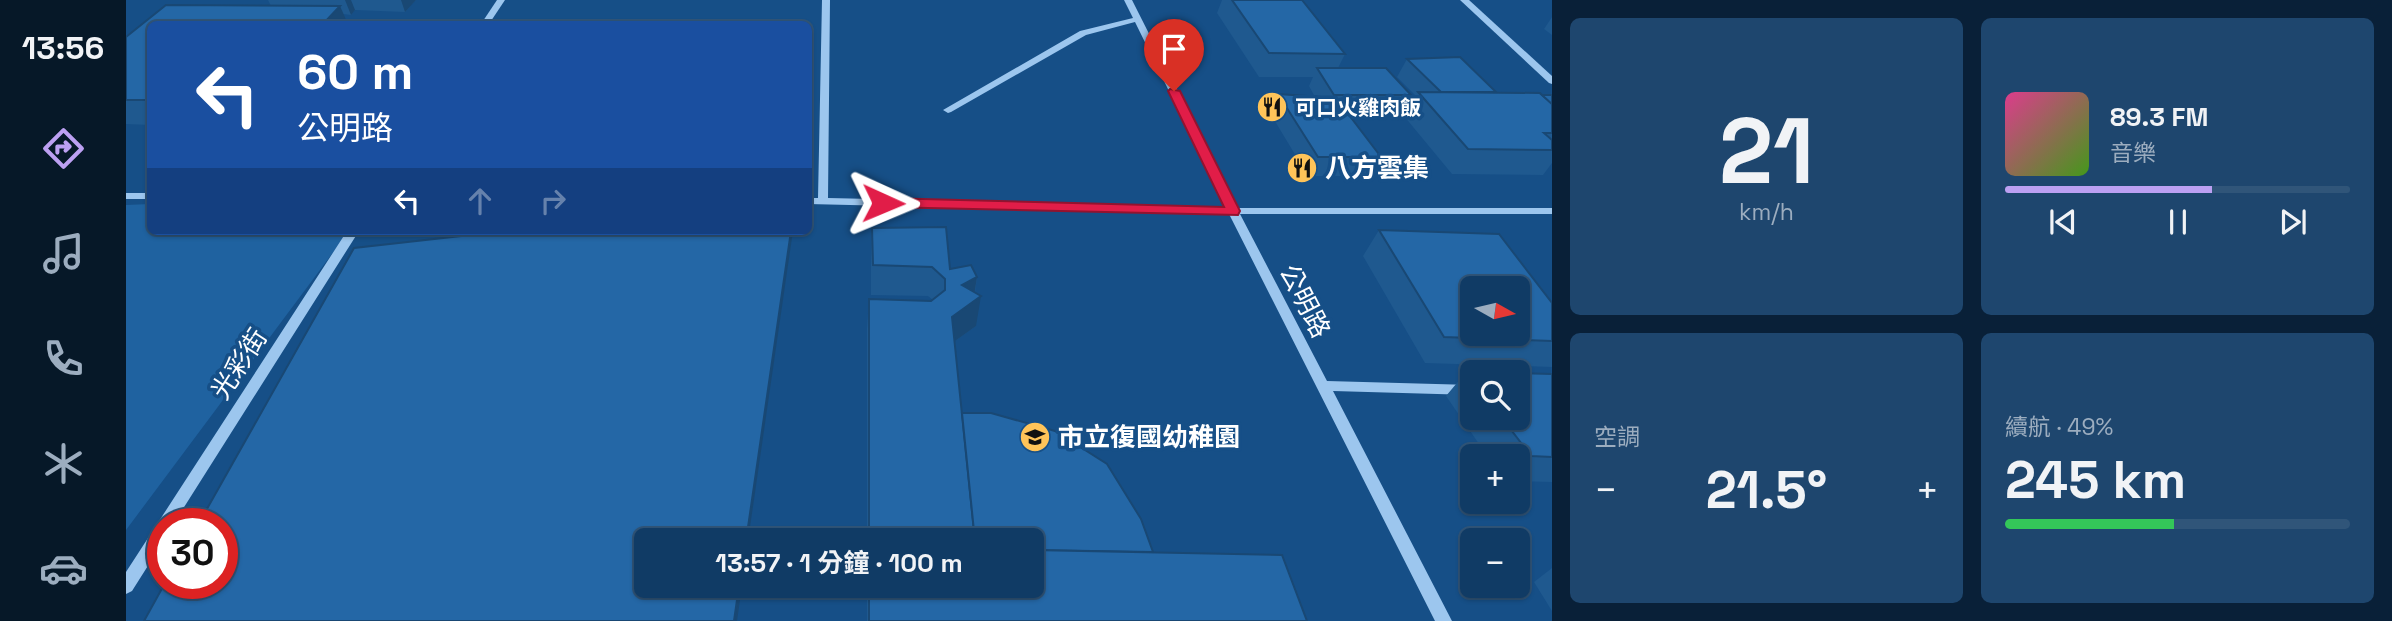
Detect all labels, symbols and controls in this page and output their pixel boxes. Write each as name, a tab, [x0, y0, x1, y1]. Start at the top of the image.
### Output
pin	[1144, 19, 1204, 91]
text: 13:56	[22, 28, 104, 68]
icon: arrive	[1155, 30, 1193, 68]
text: 60 m	[297, 41, 413, 103]
icon: left	[182, 49, 273, 140]
restaurant icon: 可口火雞肉飯	[1255, 90, 1289, 124]
text: 21	[1719, 93, 1814, 210]
place label: 可口火雞肉飯	[1295, 94, 1421, 121]
text: 89.3 FM	[2110, 100, 2208, 134]
text: 公明路	[297, 108, 393, 148]
icon: directions	[39, 124, 88, 173]
text: 音樂	[2110, 138, 2156, 168]
restaurant icon: 八方雲集	[1285, 151, 1319, 185]
place label: 八方雲集	[1325, 151, 1429, 185]
position arrow	[846, 166, 920, 240]
icon: left	[388, 182, 426, 220]
icon: ahead	[461, 182, 499, 220]
icon: right	[534, 182, 572, 220]
text: km/h	[1739, 197, 1794, 227]
icon: previous	[2044, 203, 2082, 241]
icon: pause	[2159, 203, 2197, 241]
icon: next	[2274, 203, 2312, 241]
icon: music	[39, 229, 88, 278]
street label: 公明路	[1272, 259, 1338, 343]
north arrow	[1460, 276, 1530, 346]
map controls	[1460, 276, 1530, 598]
street label: 光彩街	[203, 322, 275, 406]
icon: phone	[39, 334, 88, 383]
button: search	[1460, 360, 1530, 430]
text: 續航 · 49%	[2005, 412, 2113, 442]
school or university icon: 市立復國幼稚園	[1018, 420, 1052, 454]
place label: 市立復國幼稚園	[1058, 420, 1240, 454]
text: 空調	[1594, 422, 1640, 452]
icon: climate	[39, 439, 88, 488]
button: +	[1460, 444, 1530, 514]
text: 245 km	[2005, 447, 2186, 513]
text: 21.5°	[1706, 457, 1827, 523]
text: −	[1594, 466, 1618, 514]
text: +	[1915, 466, 1939, 514]
speed limit sign: 30	[147, 508, 238, 599]
button: −	[1460, 528, 1530, 598]
icon: car	[39, 544, 88, 593]
text: 13:57 · 1 分鐘 · 100 m	[715, 546, 963, 580]

